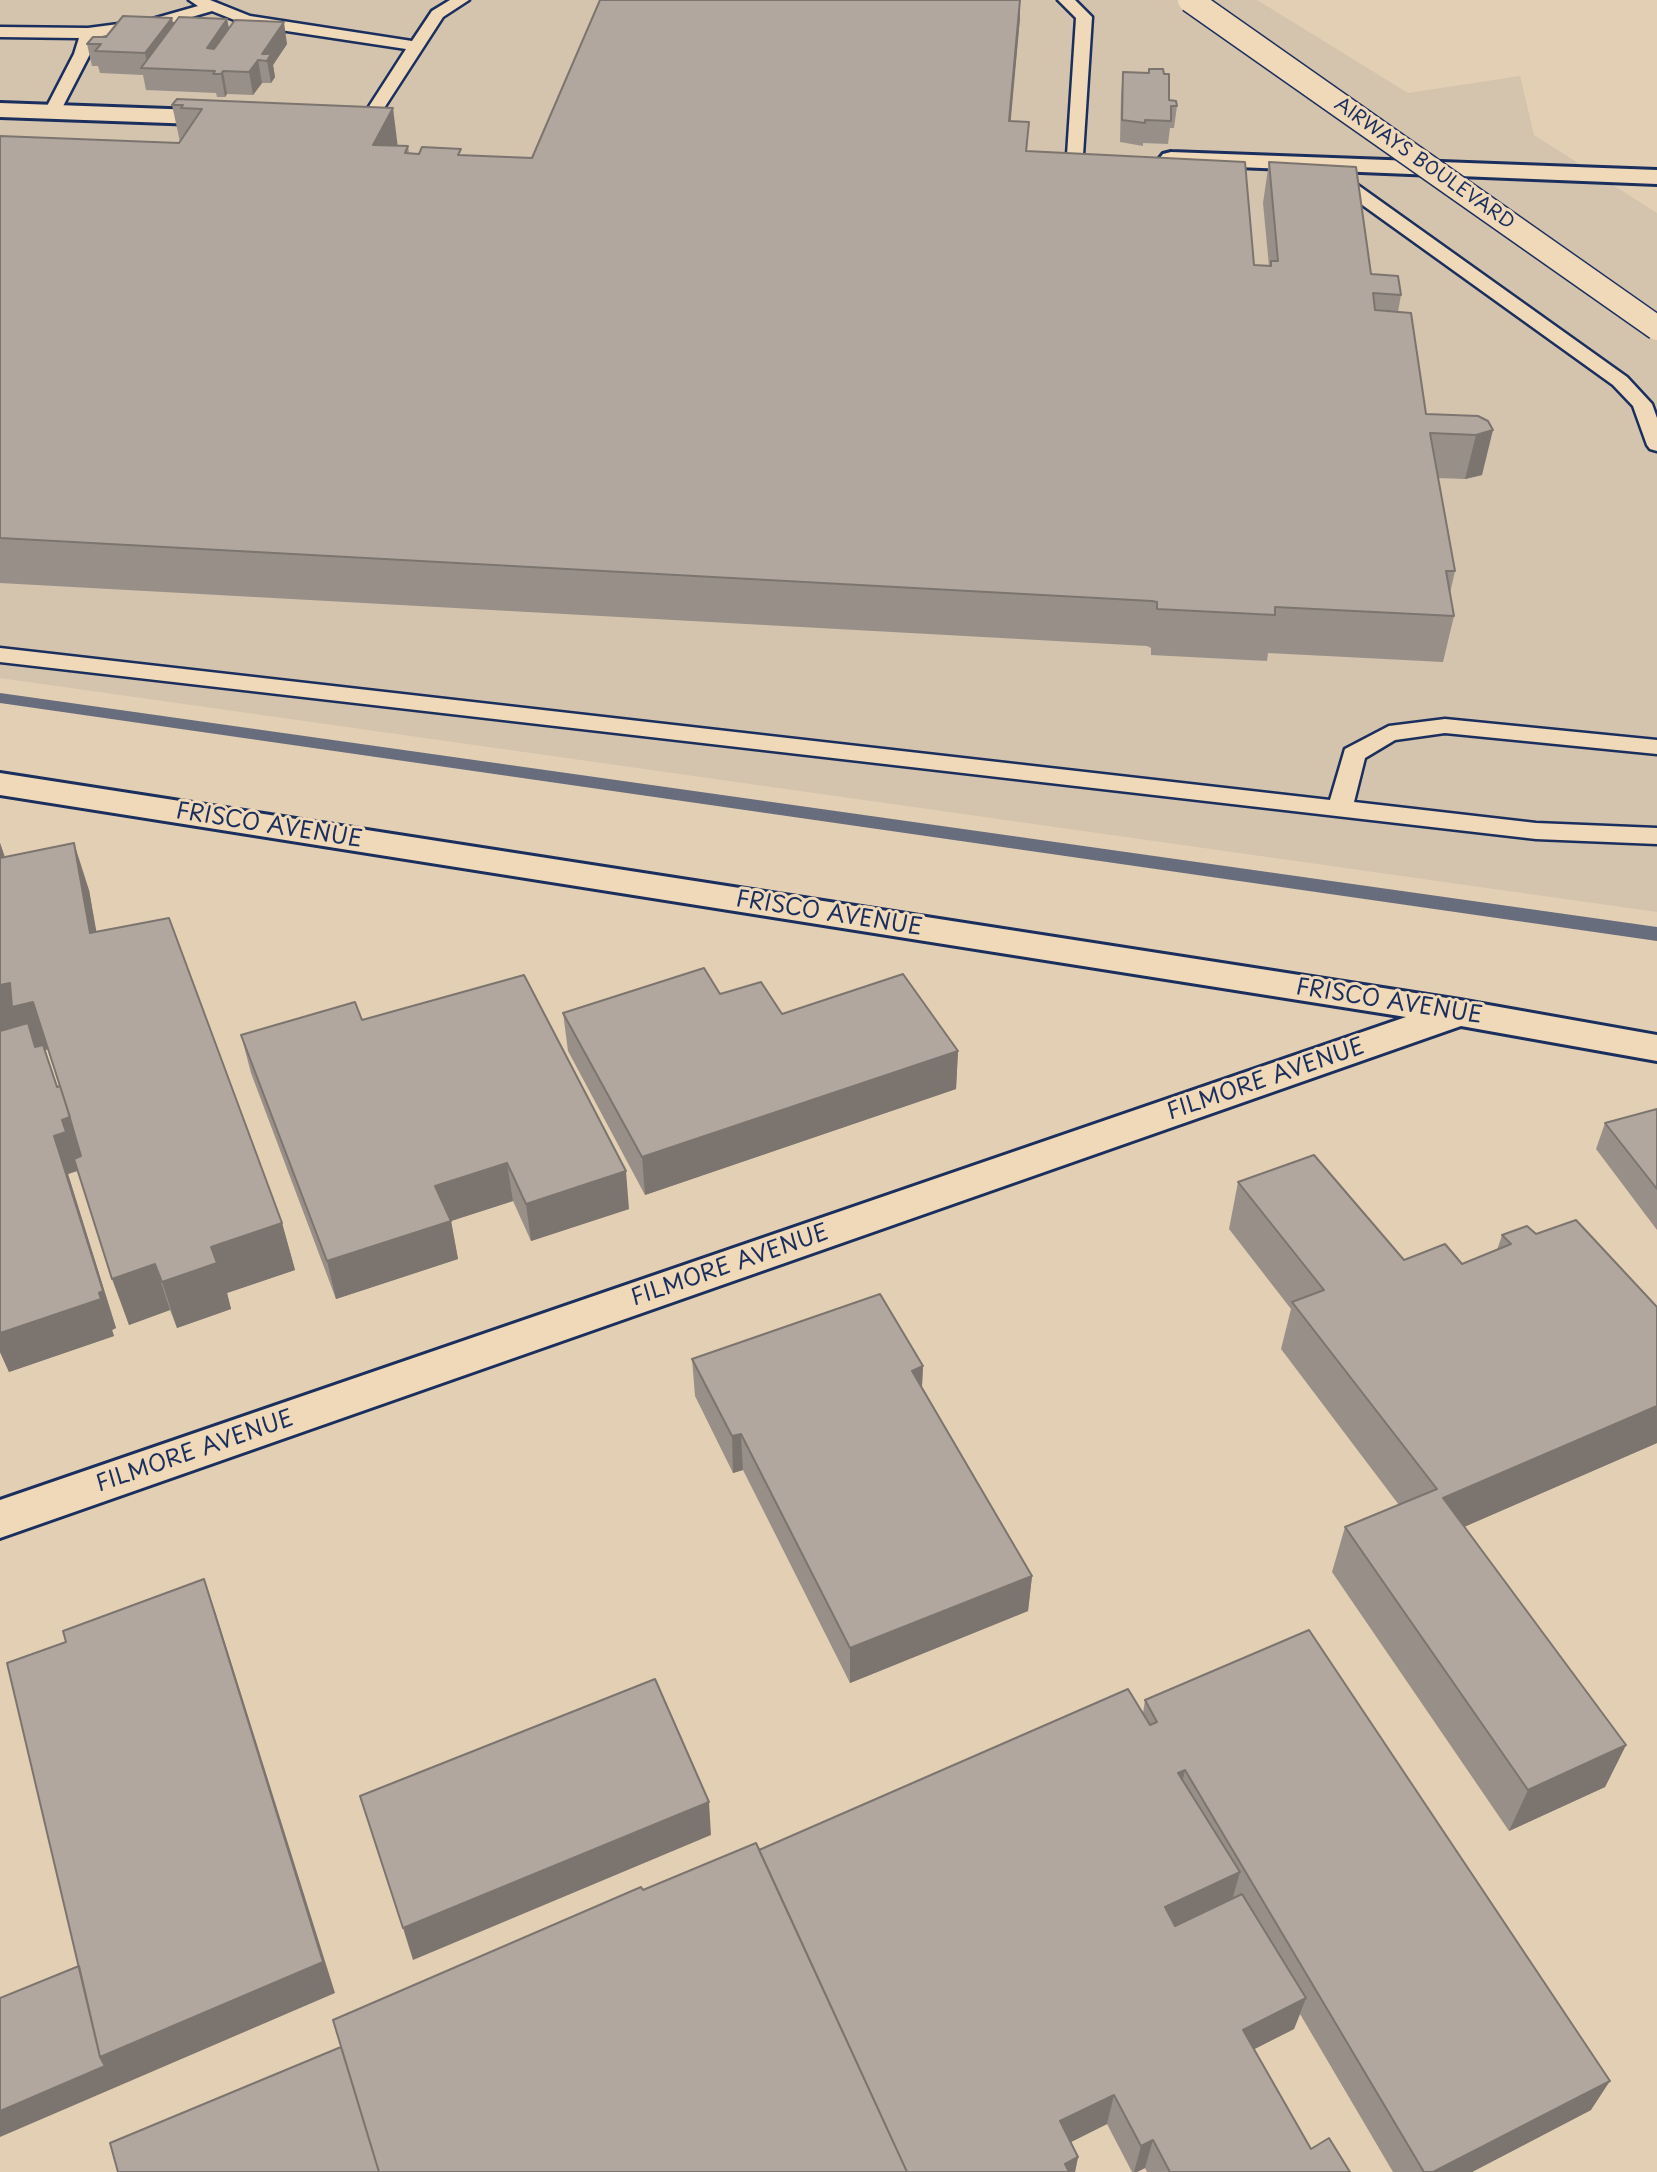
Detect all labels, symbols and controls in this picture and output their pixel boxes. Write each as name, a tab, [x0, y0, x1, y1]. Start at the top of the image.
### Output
street label: AIRWAYS BOULEVARD	[1330, 93, 1518, 235]
street label: FRISCO AVENUE	[174, 798, 364, 854]
street label: FRISCO AVENUE	[734, 886, 924, 942]
street label: FRISCO AVENUE	[1294, 974, 1484, 1030]
street label: FILMORE AVENUE	[1164, 1033, 1368, 1127]
street label: FILMORE AVENUE	[628, 1219, 832, 1313]
street label: FILMORE AVENUE	[93, 1405, 297, 1499]

